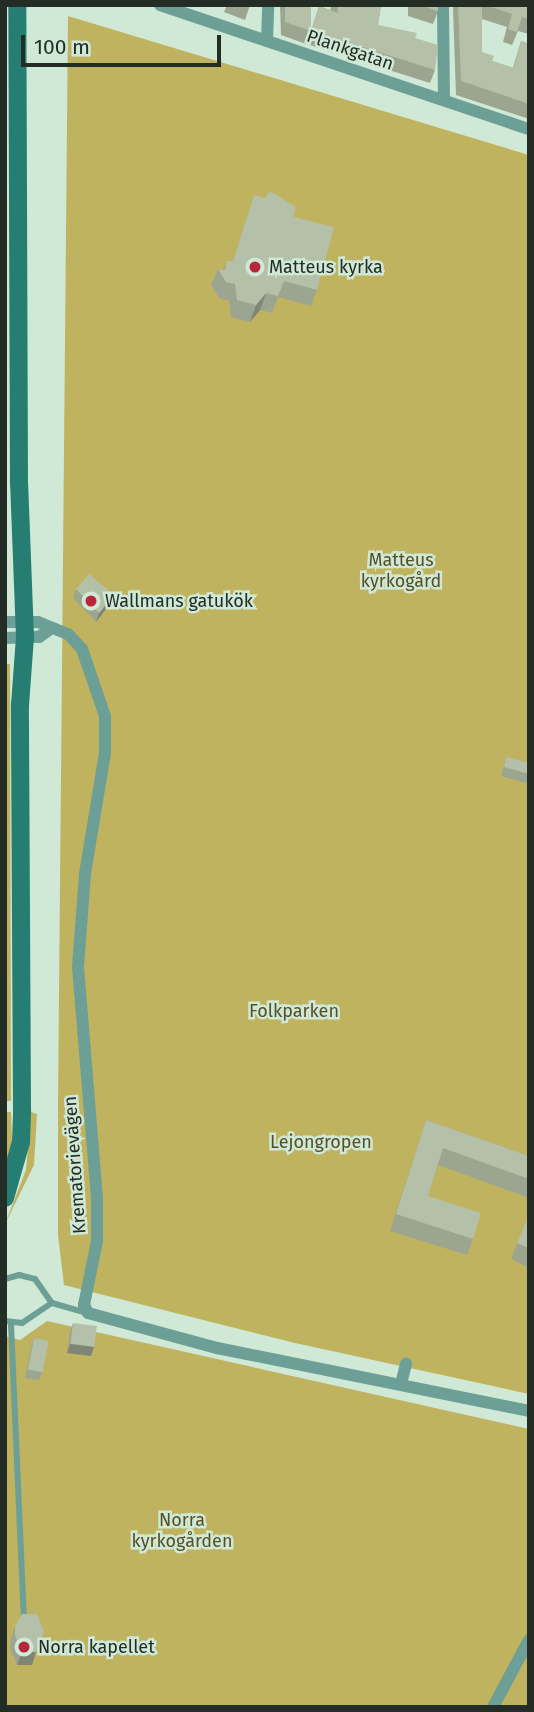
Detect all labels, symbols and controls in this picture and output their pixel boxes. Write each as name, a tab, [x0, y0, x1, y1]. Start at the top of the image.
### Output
scale bar	[24, 21, 224, 65]
street label: Plankgatan	[304, 25, 396, 75]
text: 100 m	[34, 34, 90, 60]
place label: Matteus kyrka	[269, 256, 383, 278]
marker: Matteus kyrka	[247, 259, 263, 275]
park label: Matteus kyrkogård	[361, 550, 441, 592]
place label: Wallmans gatukök	[105, 590, 253, 612]
marker: Wallmans gatukök	[83, 593, 99, 609]
park label: Folkparken	[249, 1000, 339, 1022]
street label: Krematorievägen	[59, 1095, 91, 1235]
park label: Lejongropen	[270, 1131, 372, 1153]
park label: Norra kyrkogården	[132, 1510, 232, 1552]
place label: Norra kapellet	[38, 1636, 155, 1658]
marker: Norra kapellet	[16, 1639, 32, 1655]

